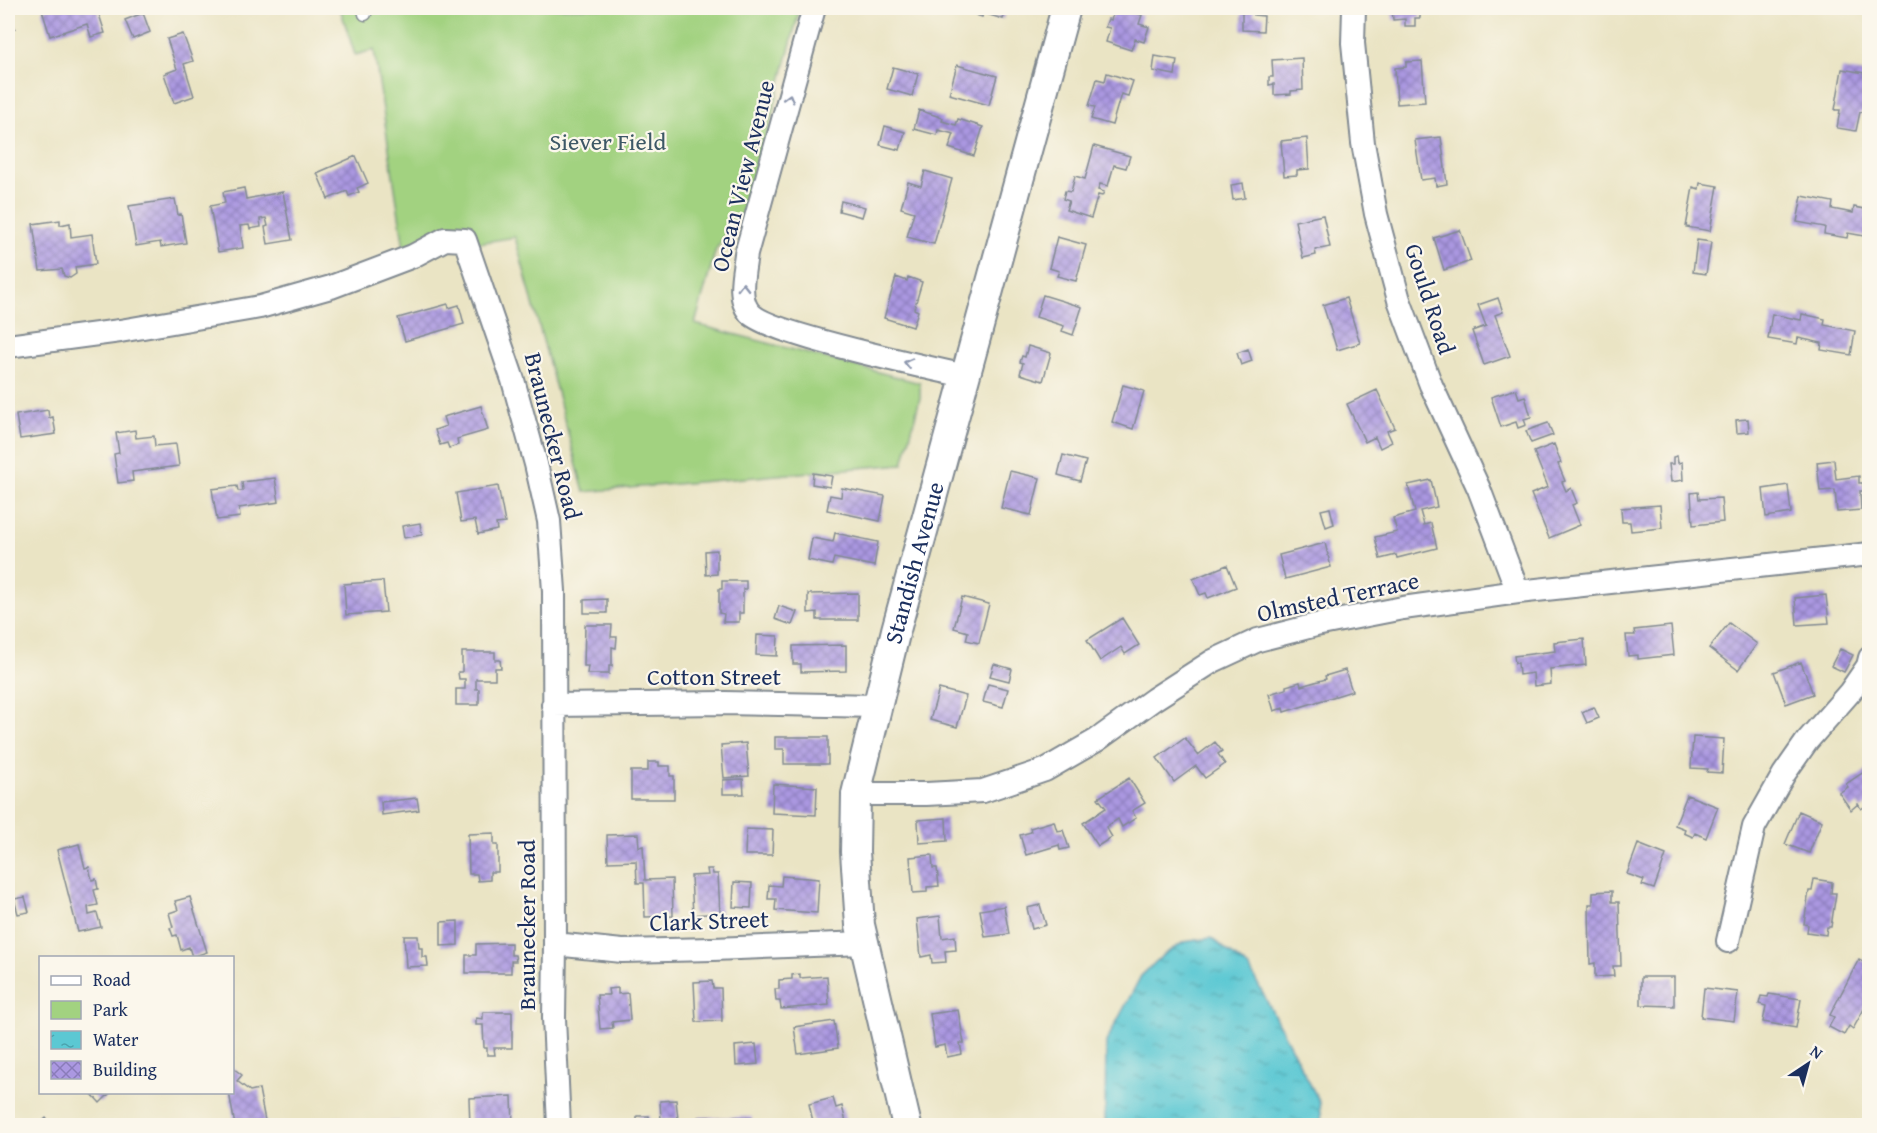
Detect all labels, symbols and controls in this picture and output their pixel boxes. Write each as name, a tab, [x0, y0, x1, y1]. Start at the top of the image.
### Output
street label: Ocean View Avenue	[702, 76, 783, 275]
one-way arrow	[782, 93, 794, 104]
park label: Siever Field	[550, 124, 667, 159]
street label: Gould Road	[1396, 239, 1465, 359]
one-way arrow	[737, 282, 749, 291]
street label: Braunecker Road	[516, 349, 591, 523]
one-way arrow	[903, 357, 913, 370]
street label: Standish Avenue	[875, 478, 953, 647]
street label: Olmsted Terrace	[1254, 562, 1422, 631]
street label: Cotton Street	[647, 659, 782, 694]
street label: Braunecker Road	[509, 839, 544, 1010]
street label: Clark Street	[649, 901, 770, 940]
legend	[39, 956, 234, 1094]
text: Road	[93, 966, 131, 993]
text: Park	[93, 996, 129, 1023]
text: Water	[93, 1026, 139, 1053]
north arrow	[1778, 1034, 1838, 1094]
text: N	[1805, 1039, 1828, 1065]
text: Building	[93, 1056, 157, 1083]

